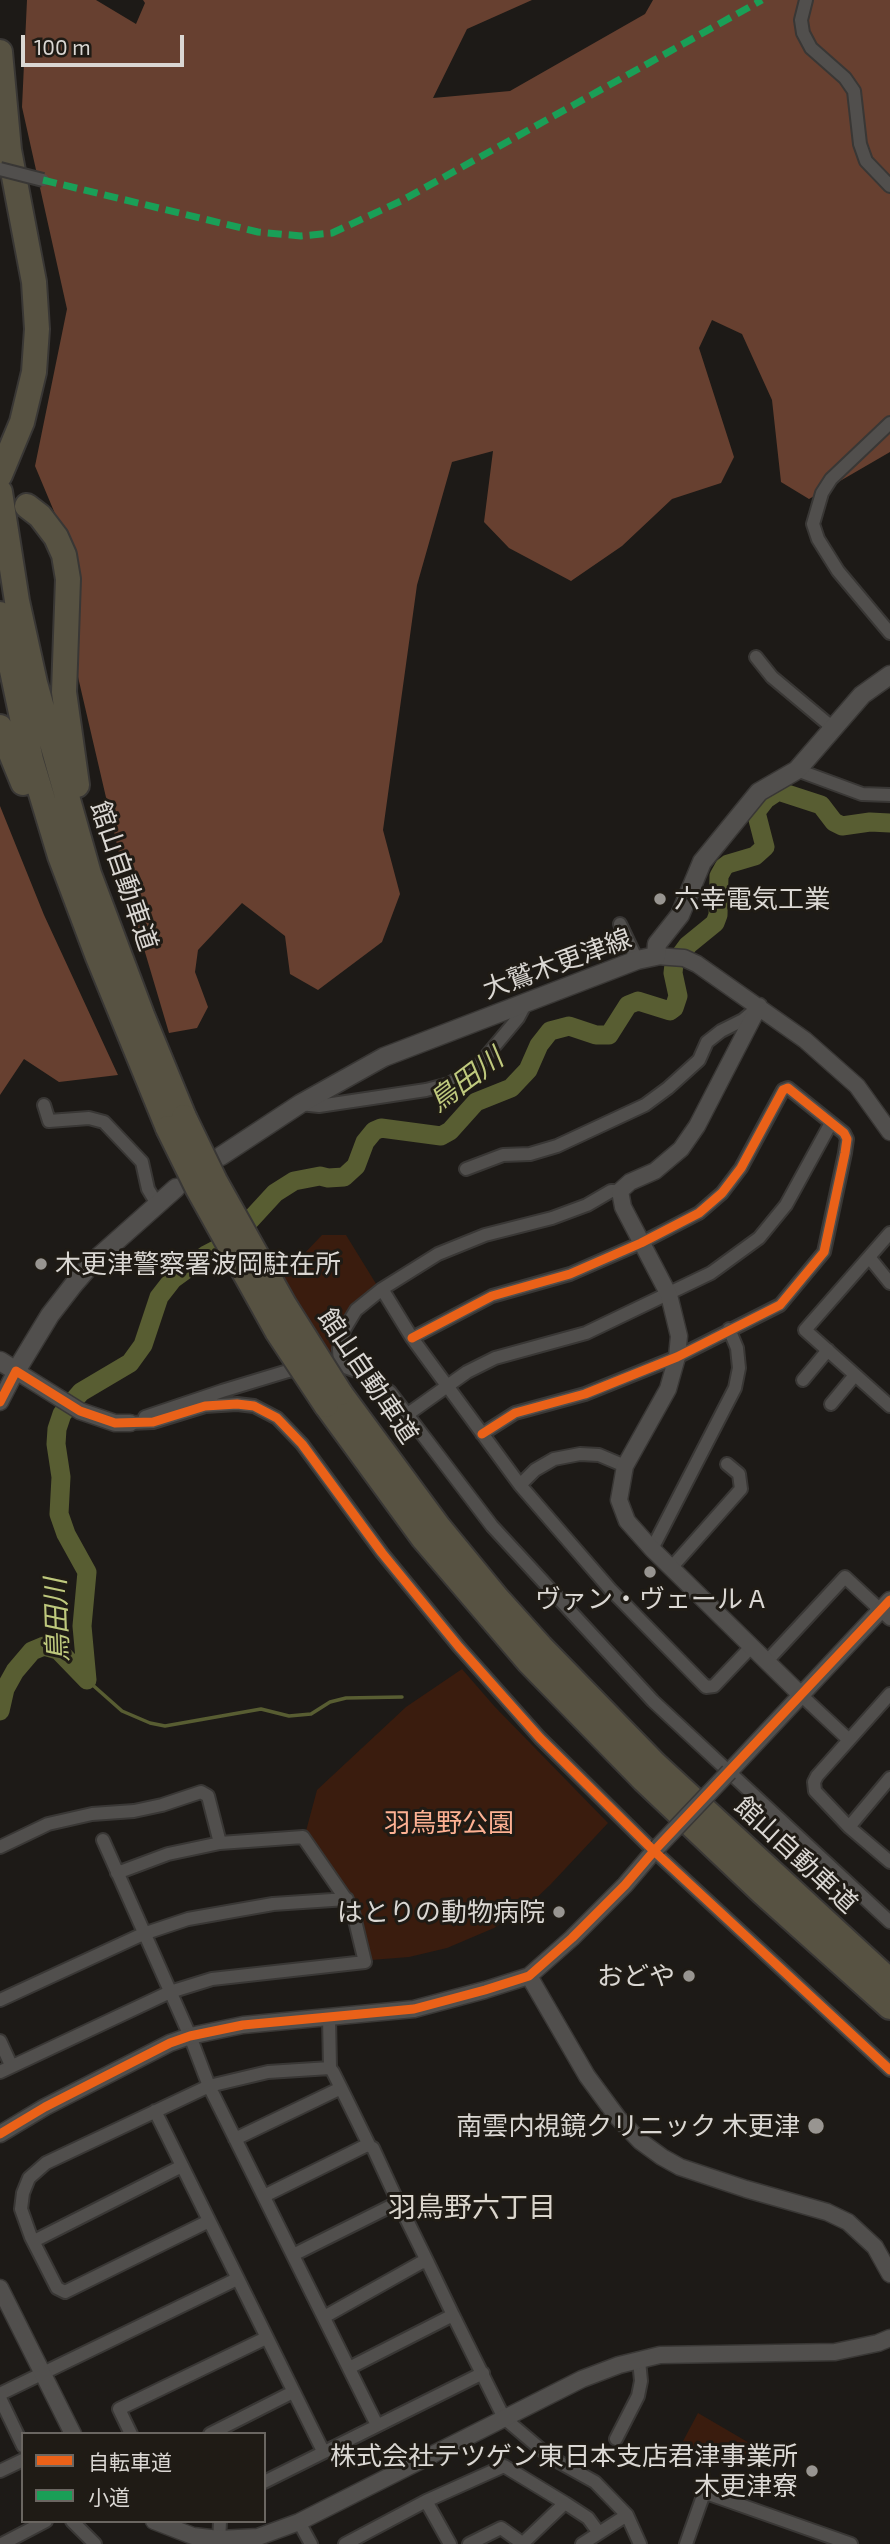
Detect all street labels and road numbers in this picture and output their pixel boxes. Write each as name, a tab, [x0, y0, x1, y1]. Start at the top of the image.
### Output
street label: 館山自動車道	[84, 797, 164, 955]
street label: 大鷲木更津線	[478, 923, 636, 1005]
street label: 館山自動車道	[311, 1303, 425, 1449]
street label: 館山自動車道	[728, 1790, 864, 1920]

